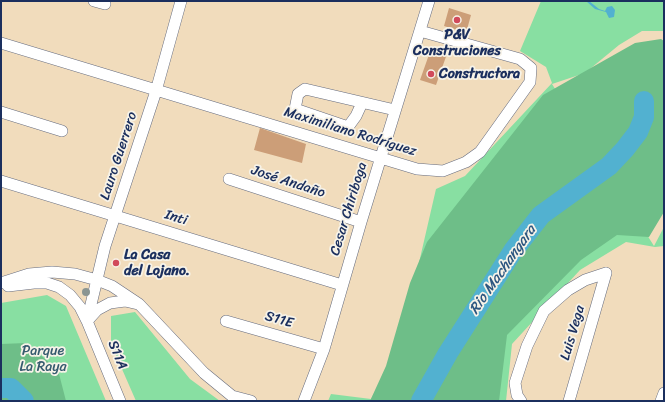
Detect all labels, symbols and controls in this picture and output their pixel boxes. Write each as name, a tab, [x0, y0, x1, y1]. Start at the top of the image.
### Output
marker: P&V Construciones	[452, 15, 462, 25]
place label: P&V Construciones	[413, 27, 501, 60]
place label: Constructora	[439, 66, 520, 82]
marker: Constructora	[426, 69, 436, 79]
street label: Maximiliano Rodríguez	[282, 104, 418, 160]
street label: Lauro Guerrero	[97, 110, 141, 202]
street label: Cesar Chiriboga	[327, 160, 371, 258]
street label: José Andaño	[249, 162, 327, 202]
street label: Inti	[163, 207, 189, 229]
water label: Rio Machangara	[466, 222, 540, 318]
place label: La Casa del Lojano.	[124, 247, 190, 280]
marker: La Casa del Lojano.	[111, 258, 121, 268]
street label: Luis Vega	[557, 304, 589, 362]
street label: S11E	[263, 308, 295, 332]
street label: S11A	[104, 338, 130, 372]
park label: Parque La Raya	[20, 343, 66, 376]

